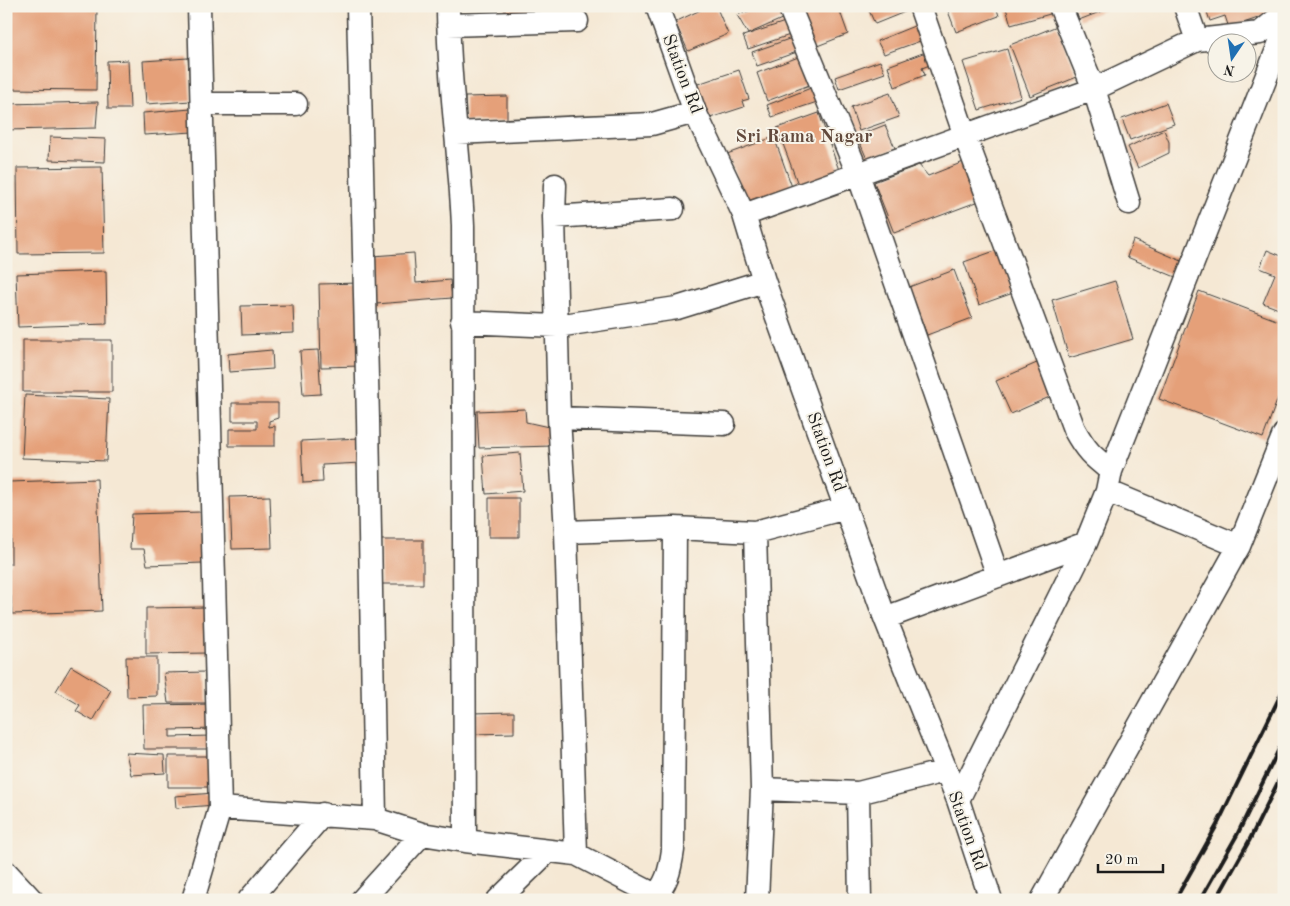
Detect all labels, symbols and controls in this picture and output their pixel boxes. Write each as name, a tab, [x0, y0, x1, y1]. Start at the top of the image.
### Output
street label: Station Rd	[659, 32, 705, 116]
north arrow	[1208, 32, 1258, 82]
text: N	[1222, 62, 1236, 78]
district label: Sri Rama Nagar	[735, 128, 873, 147]
street label: Station Rd	[803, 410, 849, 494]
street label: Station Rd	[944, 789, 990, 873]
scale bar	[1098, 841, 1162, 873]
text: 20 m	[1105, 853, 1139, 868]

